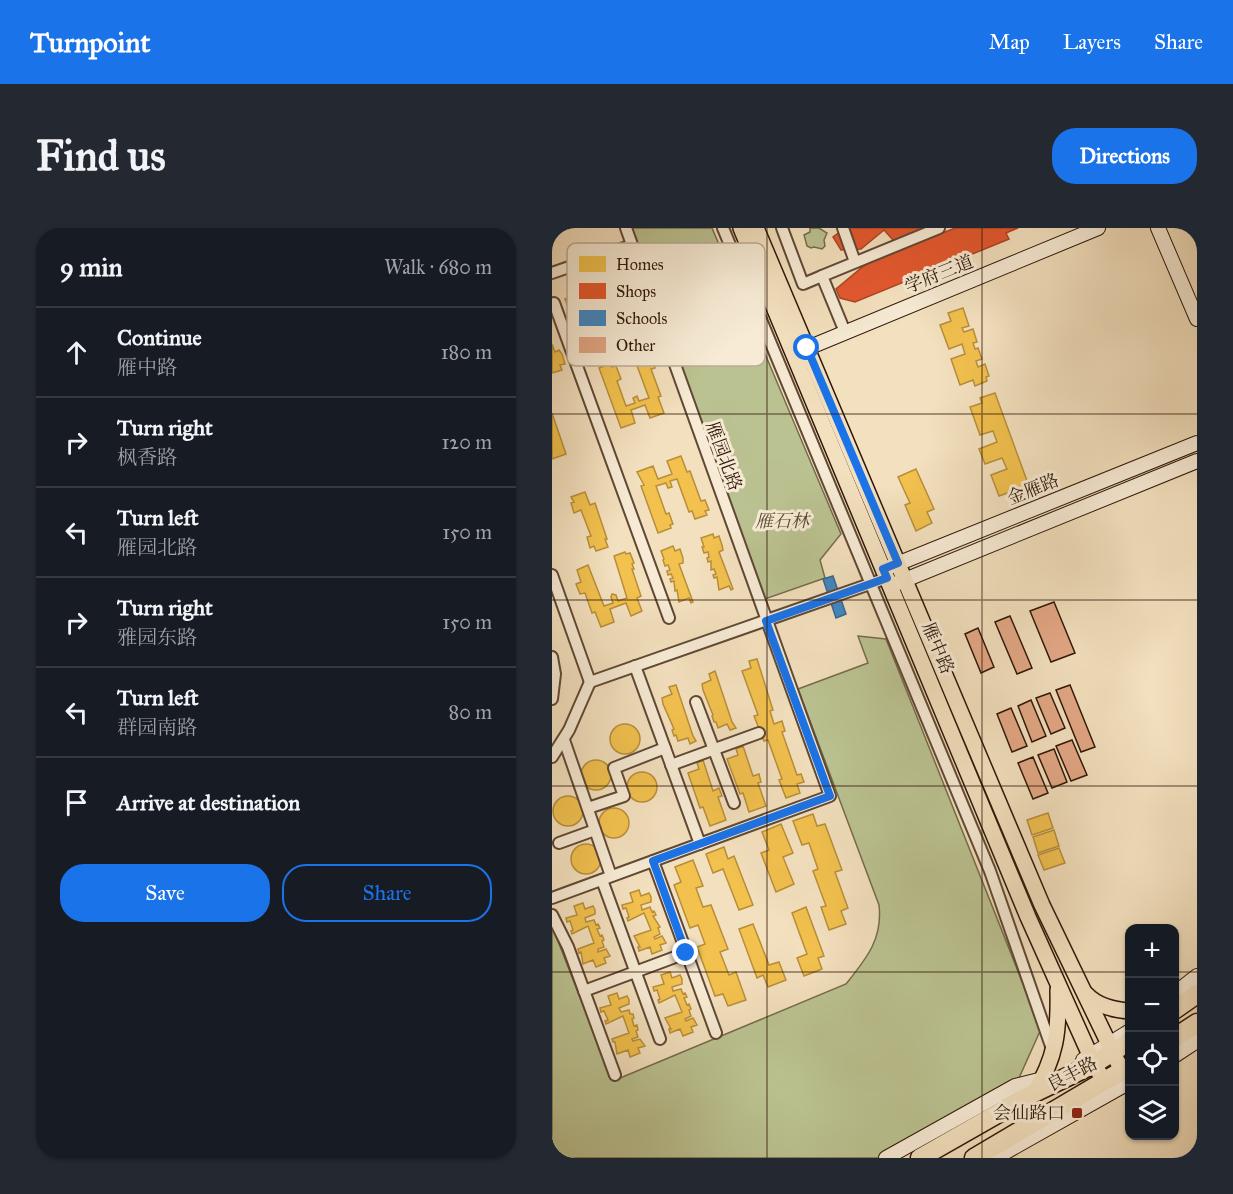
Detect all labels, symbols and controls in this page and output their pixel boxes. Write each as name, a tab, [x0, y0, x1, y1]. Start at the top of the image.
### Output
text: Turnpoint	[30, 25, 150, 60]
text: Map	[989, 29, 1030, 55]
text: Layers	[1063, 29, 1121, 55]
text: Share	[1154, 29, 1203, 55]
button: Directions	[1052, 128, 1197, 184]
text: Find us	[36, 130, 166, 182]
legend	[567, 243, 765, 366]
street label: 学府三道	[902, 250, 976, 298]
text: 9 min	[60, 251, 123, 283]
text: Walk · 680 m	[384, 255, 492, 279]
text: Homes	[616, 255, 664, 274]
text: Shops	[616, 282, 656, 301]
text: Schools	[616, 309, 667, 328]
text: Continue	[117, 324, 202, 351]
route start	[793, 334, 819, 360]
icon: ahead	[60, 336, 93, 369]
text: Other	[616, 336, 655, 355]
text: 180 m	[441, 340, 492, 364]
text: 雁中路	[117, 355, 177, 379]
text: Turn right	[117, 414, 213, 441]
street label: 雁园北路	[701, 418, 747, 494]
icon: right	[60, 426, 93, 459]
text: 120 m	[441, 430, 492, 454]
text: 枫香路	[117, 445, 177, 469]
street label: 金雁路	[1004, 469, 1062, 509]
text: Turn left	[117, 504, 199, 531]
park label: 雁石林	[755, 510, 812, 532]
icon: left	[60, 516, 93, 549]
text: 150 m	[442, 520, 492, 544]
text: 雁园北路	[117, 535, 197, 559]
text: Turn right	[117, 594, 213, 621]
icon: right	[60, 606, 93, 639]
text: 150 m	[442, 610, 492, 634]
street label: 雁中路	[917, 619, 959, 677]
text: 雅园东路	[117, 625, 197, 649]
text: Turn left	[117, 684, 199, 711]
icon: left	[60, 696, 93, 729]
text: 80 m	[449, 700, 492, 724]
text: 群园南路	[117, 715, 197, 739]
icon: arrive	[60, 786, 93, 819]
text: Arrive at destination	[117, 789, 300, 816]
button: Save	[60, 864, 270, 922]
button: Share	[282, 864, 492, 922]
map controls	[1125, 924, 1179, 1140]
button: +	[1125, 924, 1179, 978]
route end	[672, 939, 698, 965]
button: −	[1125, 978, 1179, 1032]
button: locate	[1125, 1032, 1179, 1086]
street label: 良丰路	[1043, 1052, 1101, 1096]
button: layers	[1125, 1086, 1179, 1140]
place label: 会仙路口	[993, 1102, 1065, 1124]
marker: 会仙路口	[1070, 1106, 1084, 1120]

